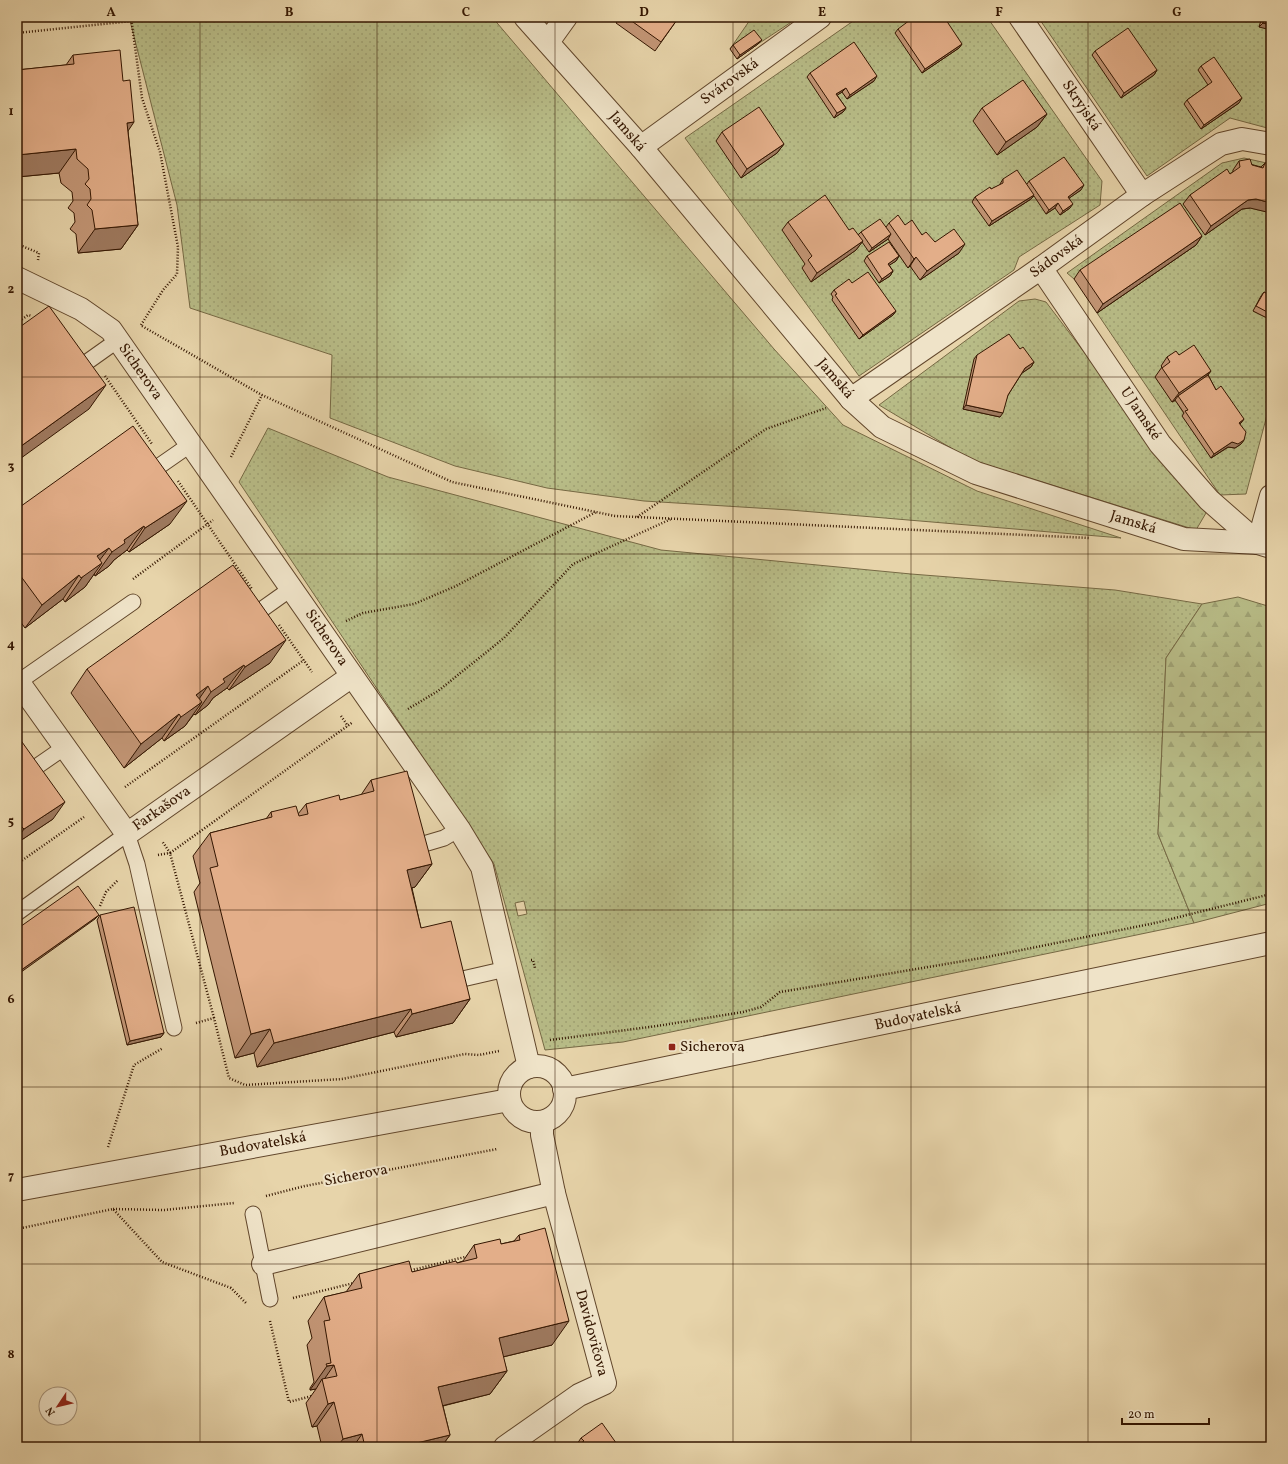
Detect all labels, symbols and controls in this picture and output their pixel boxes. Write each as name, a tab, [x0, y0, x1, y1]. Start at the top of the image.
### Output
text: A	[106, 4, 116, 22]
text: B	[285, 4, 294, 22]
text: C	[462, 4, 470, 22]
text: D	[639, 4, 649, 22]
text: E	[818, 4, 826, 22]
text: F	[995, 4, 1003, 22]
text: G	[1172, 4, 1182, 22]
street label: Svárovská	[696, 54, 764, 110]
street label: Skryjská	[1056, 76, 1106, 136]
text: 1	[8, 103, 14, 121]
street label: Jamská	[603, 107, 651, 157]
street label: Sádovská	[1026, 230, 1088, 284]
text: 2	[8, 281, 15, 299]
street label: Sicherova	[113, 339, 167, 405]
street label: Jamská	[811, 354, 859, 404]
street label: U Jamské	[1114, 383, 1166, 445]
text: 3	[8, 458, 15, 476]
street label: Jamská	[1107, 506, 1159, 540]
street label: Sicherova	[299, 605, 353, 671]
text: 4	[7, 636, 15, 654]
street label: Farkašova	[129, 781, 195, 837]
text: 5	[8, 813, 14, 831]
text: 6	[7, 991, 15, 1009]
street label: Budovatelská	[873, 998, 963, 1036]
place label: Sicherova	[680, 1037, 745, 1058]
marker: Sicherova	[667, 1042, 677, 1052]
street label: Budovatelská	[218, 1127, 308, 1163]
street label: Sicherova	[322, 1160, 390, 1192]
text: 7	[8, 1168, 14, 1186]
street label: Davidovičova	[569, 1287, 613, 1379]
text: 8	[7, 1346, 15, 1364]
north arrow	[38, 1386, 78, 1426]
scale bar	[1122, 1400, 1209, 1426]
text: N	[43, 1403, 59, 1418]
text: 20 m	[1128, 1407, 1155, 1423]

